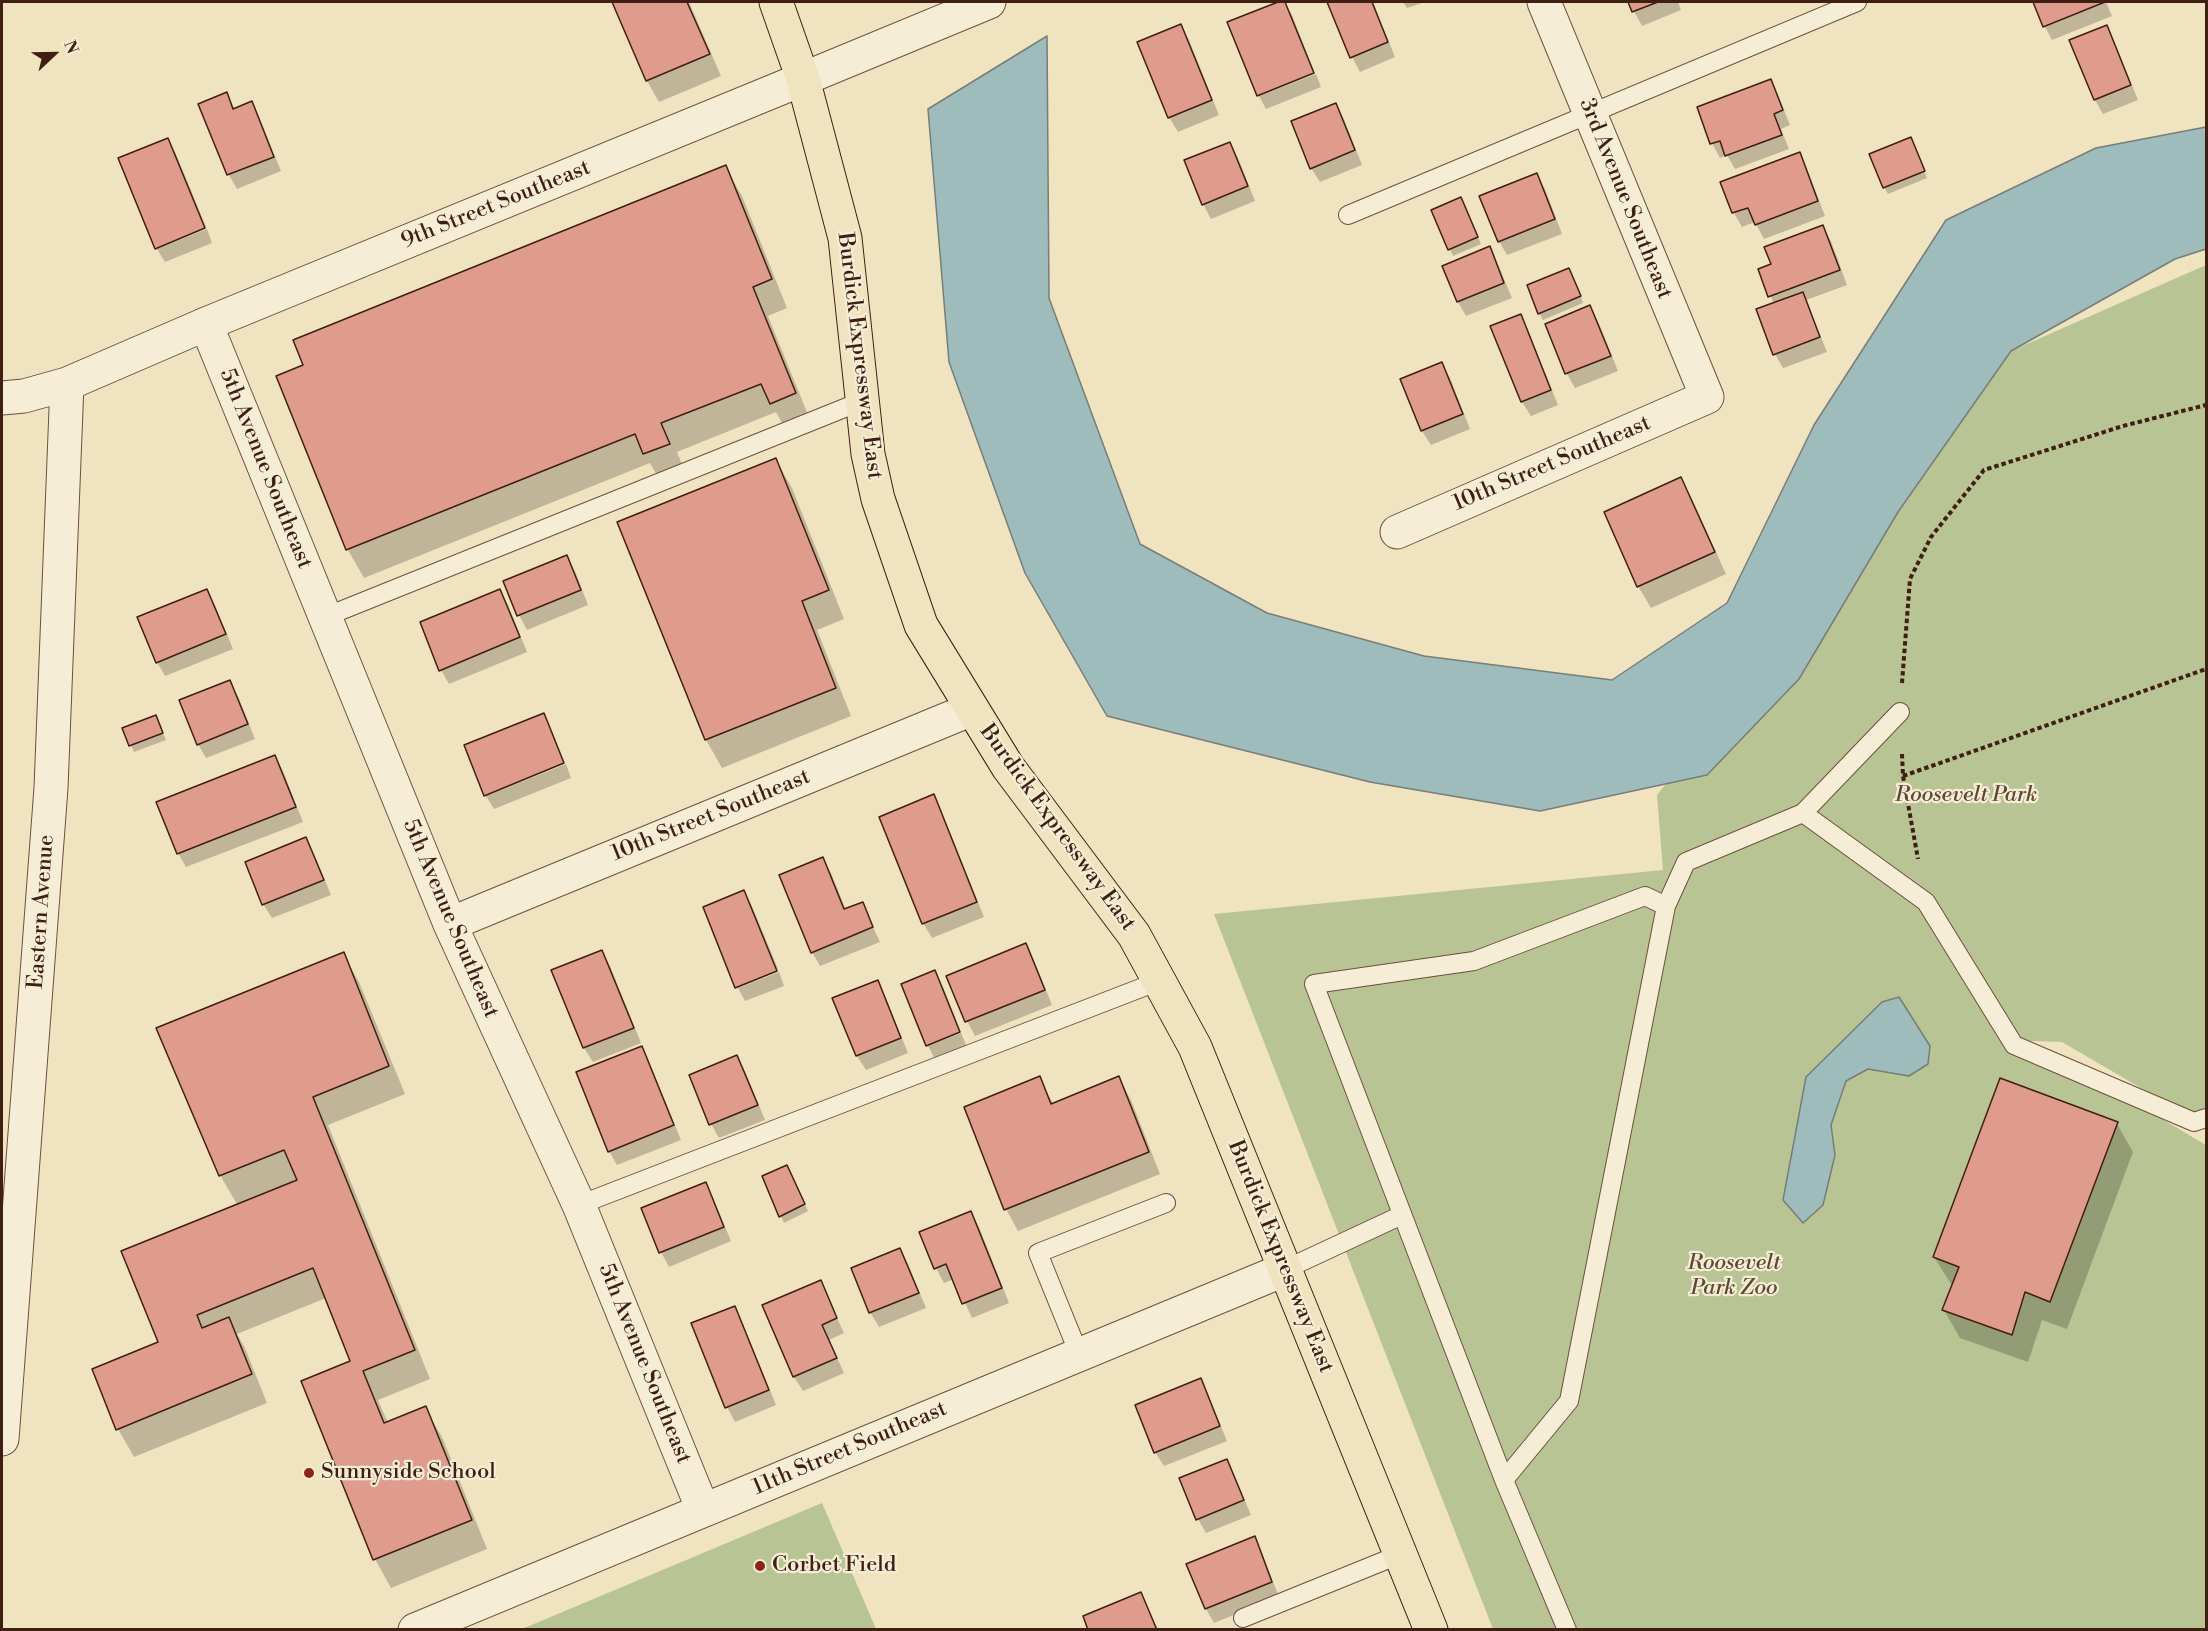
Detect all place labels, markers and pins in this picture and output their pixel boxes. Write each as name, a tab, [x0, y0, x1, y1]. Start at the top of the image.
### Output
place label: Sunnyside School	[321, 1460, 496, 1486]
marker: Sunnyside School	[302, 1466, 316, 1480]
place label: Corbet Field	[772, 1553, 896, 1579]
marker: Corbet Field	[753, 1559, 767, 1573]

